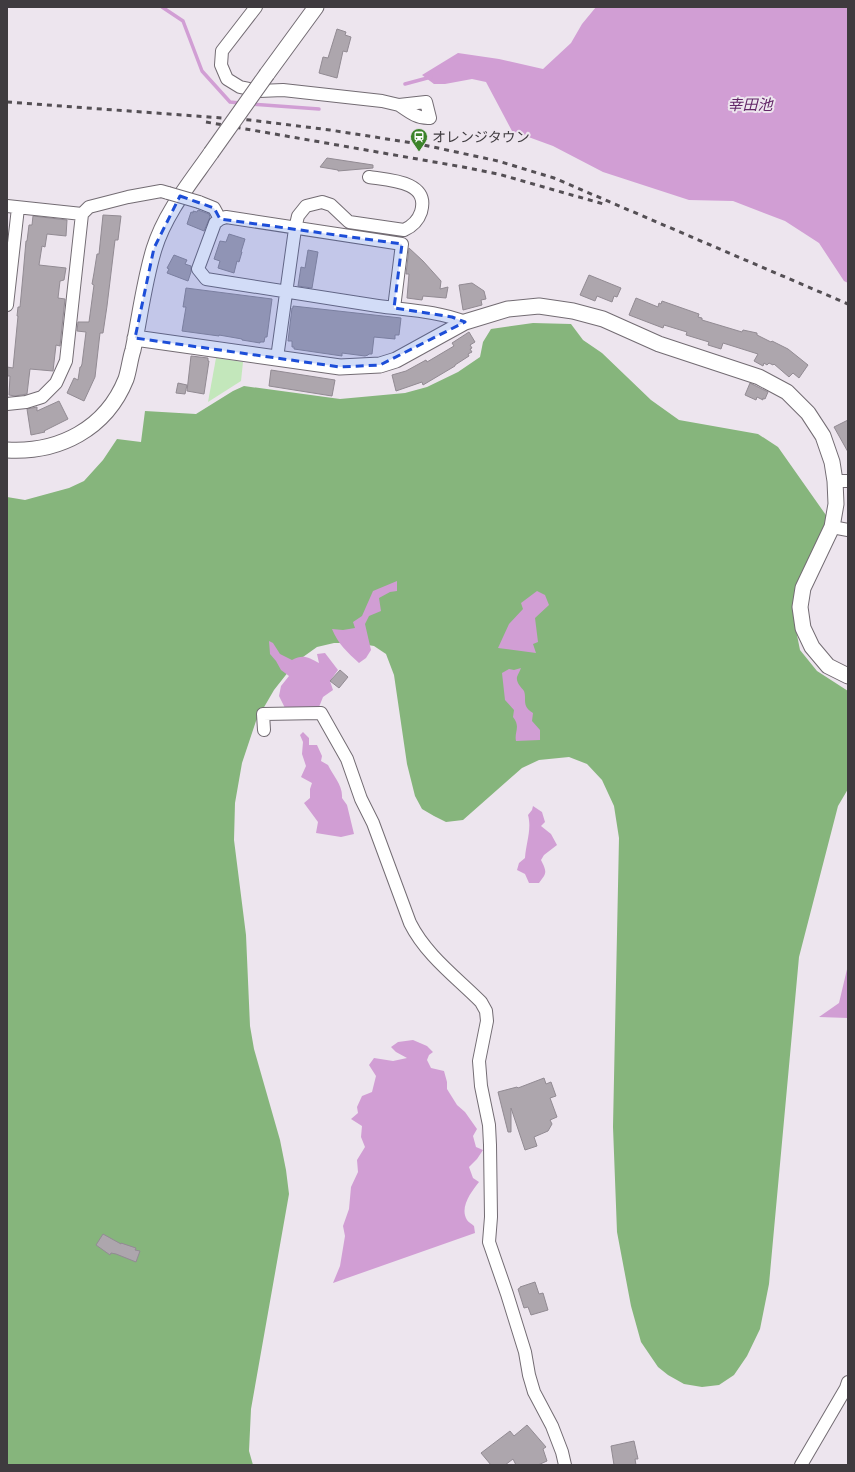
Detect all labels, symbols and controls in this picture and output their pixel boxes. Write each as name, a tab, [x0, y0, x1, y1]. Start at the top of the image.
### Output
water label: 幸田池	[727, 96, 774, 114]
station icon: オレンジタウン	[409, 127, 429, 152]
place label: オレンジタウン	[432, 129, 530, 146]

